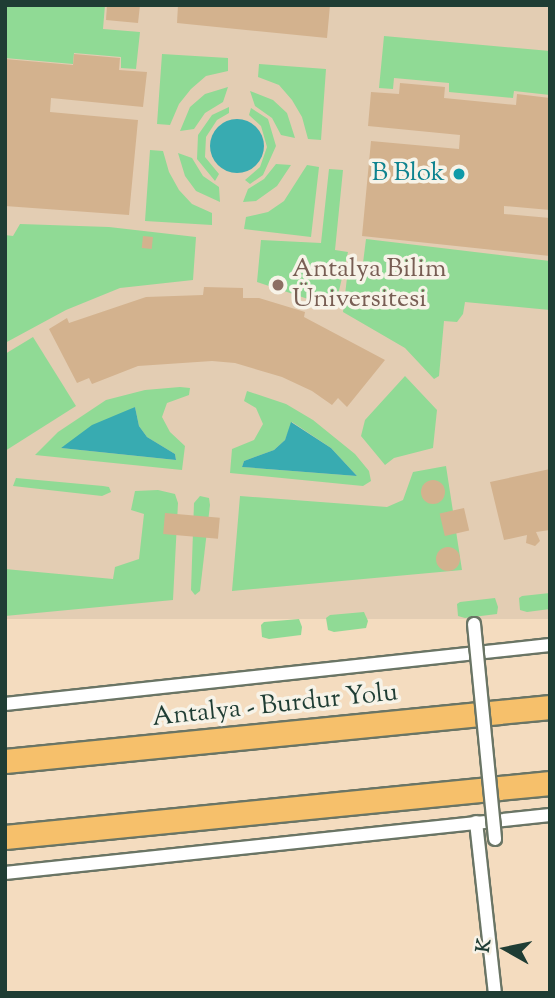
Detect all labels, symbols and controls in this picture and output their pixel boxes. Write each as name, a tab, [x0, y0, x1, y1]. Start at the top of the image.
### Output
place label: B Blok	[372, 158, 445, 190]
marker: B Blok	[451, 166, 467, 182]
place label: Antalya Bilim Üniversitesi	[292, 254, 446, 316]
marker: Antalya Bilim Üniversitesi	[270, 277, 286, 293]
street label: Antalya - Burdur Yolu	[151, 678, 399, 734]
north arrow	[471, 914, 541, 984]
text: K	[470, 937, 499, 955]

